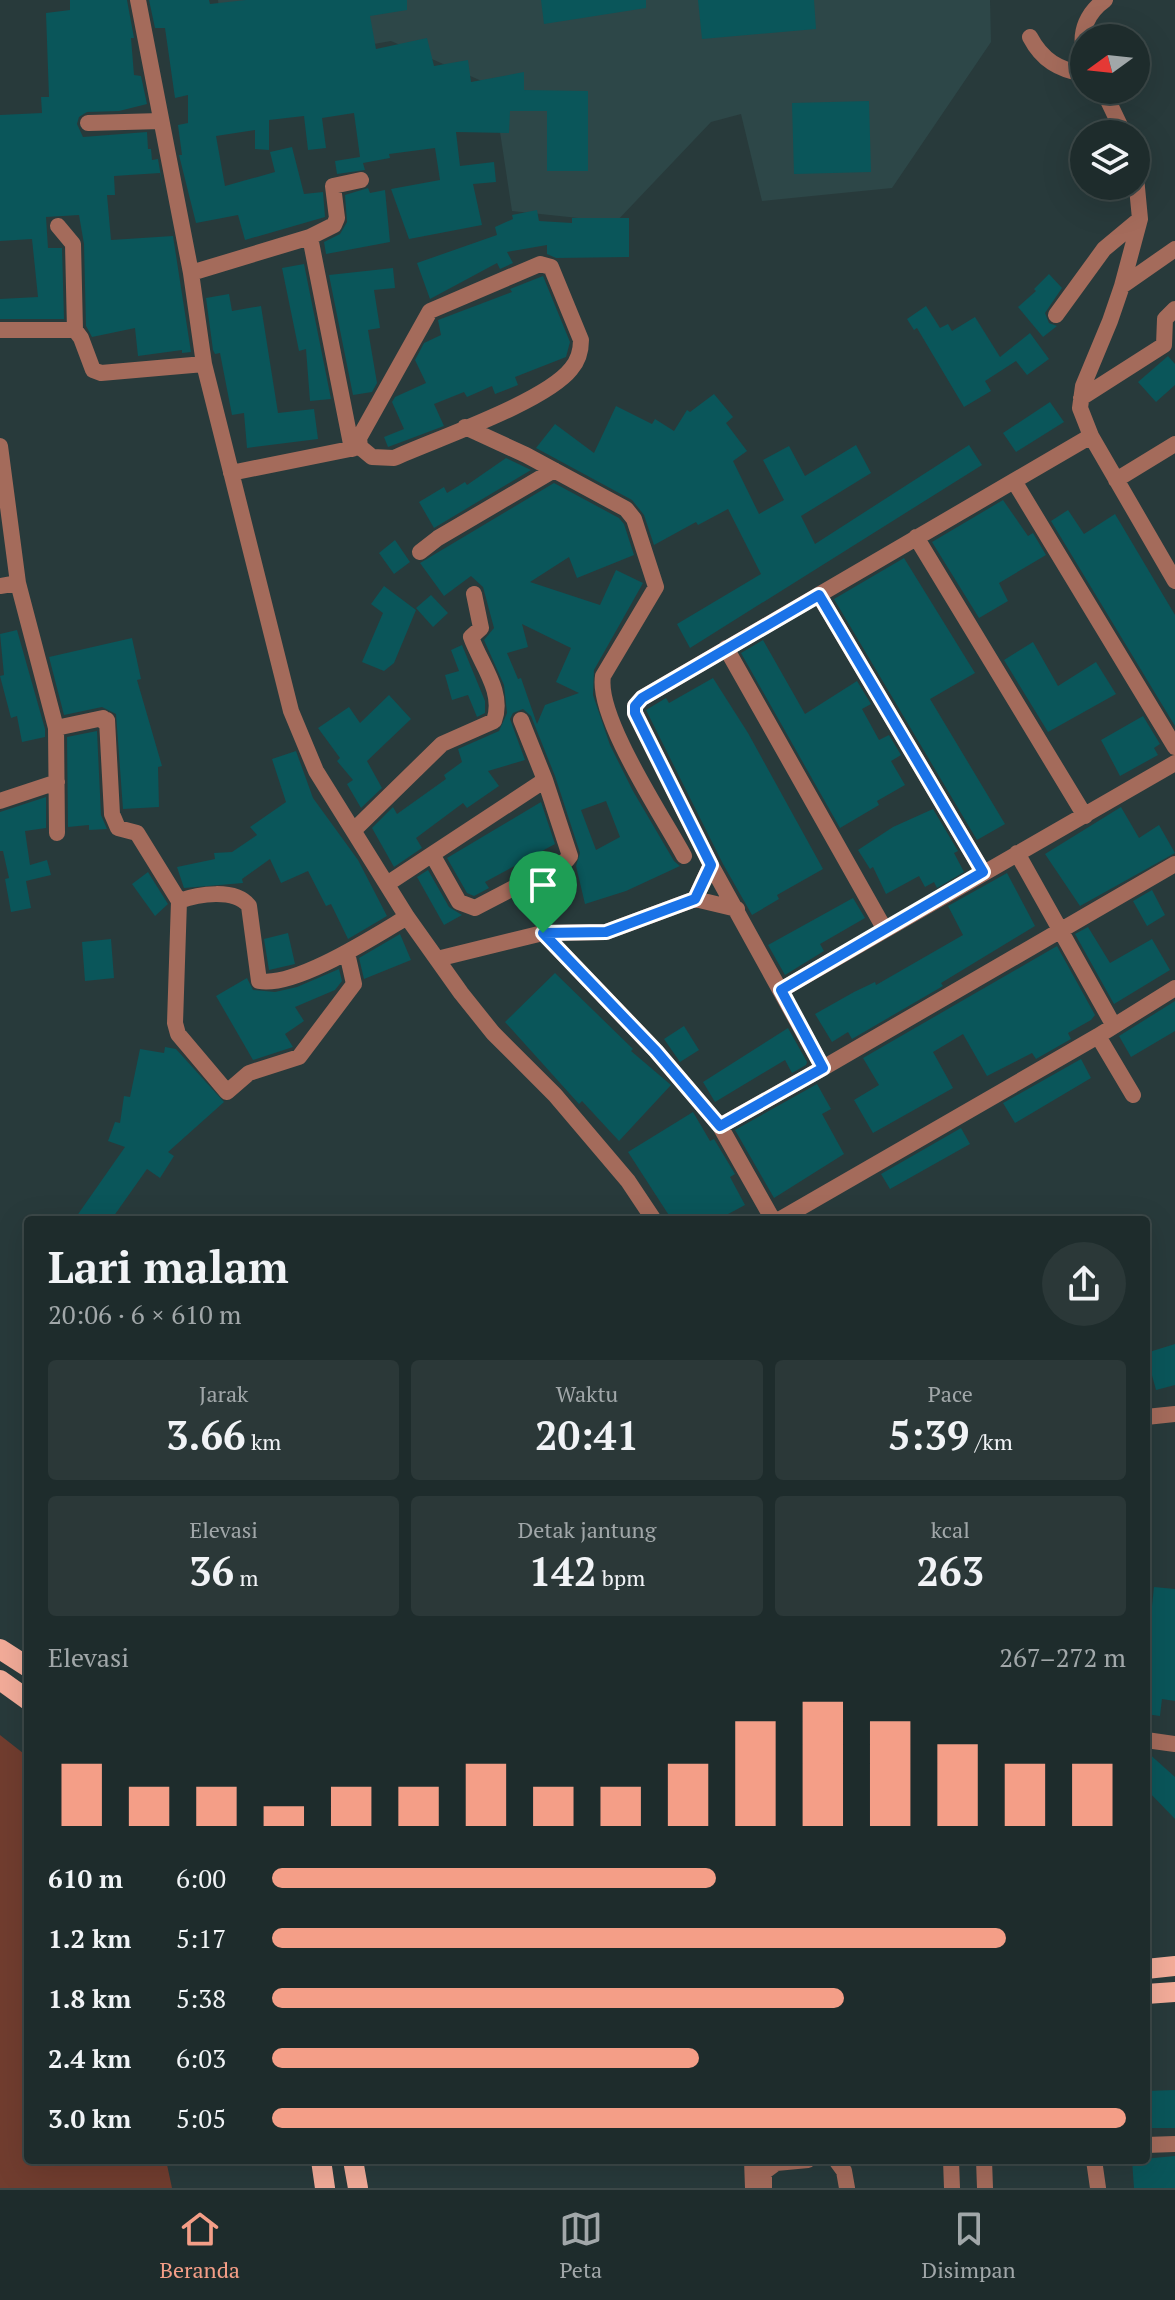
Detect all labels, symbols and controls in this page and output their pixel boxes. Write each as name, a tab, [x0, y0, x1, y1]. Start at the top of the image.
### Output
north arrow	[1070, 24, 1150, 104]
map controls	[1070, 24, 1150, 200]
button: layers	[1070, 120, 1150, 200]
pin	[509, 851, 577, 933]
icon: arrive	[521, 863, 565, 907]
text: Lari malam	[48, 1237, 289, 1296]
button: share	[1042, 1242, 1126, 1326]
text: 20:06 · 6 × 610 m	[48, 1297, 242, 1331]
text: Jarak	[199, 1379, 248, 1408]
text: Waktu	[556, 1379, 618, 1408]
text: Pace	[928, 1379, 973, 1408]
text: 3.66	[166, 1408, 246, 1461]
text: 20:41	[535, 1408, 639, 1461]
text: 5:39	[888, 1408, 969, 1461]
text: km	[246, 1427, 281, 1456]
text: /km	[969, 1427, 1013, 1456]
text: Elevasi	[189, 1515, 258, 1544]
text: Detak jantung	[518, 1515, 656, 1544]
text: kcal	[931, 1515, 970, 1544]
text: 36	[189, 1544, 234, 1597]
text: 142	[529, 1544, 597, 1597]
text: 263	[916, 1544, 984, 1597]
text: m	[234, 1563, 258, 1592]
text: bpm	[597, 1563, 645, 1592]
text: Elevasi	[48, 1640, 129, 1674]
text: 267–272 m	[999, 1640, 1126, 1674]
text: 610 m	[48, 1861, 123, 1895]
text: 6:00	[176, 1861, 226, 1895]
text: 1.2 km	[48, 1921, 131, 1955]
text: 5:17	[176, 1921, 226, 1955]
text: 1.8 km	[48, 1981, 131, 2015]
text: 5:38	[176, 1981, 226, 2015]
text: 2.4 km	[48, 2041, 131, 2075]
text: 6:03	[176, 2041, 226, 2075]
text: 3.0 km	[48, 2101, 131, 2135]
text: 5:05	[176, 2101, 226, 2135]
tab: Beranda	[159, 2207, 240, 2284]
tab: Peta	[559, 2207, 603, 2284]
tab: Disimpan	[922, 2207, 1016, 2284]

